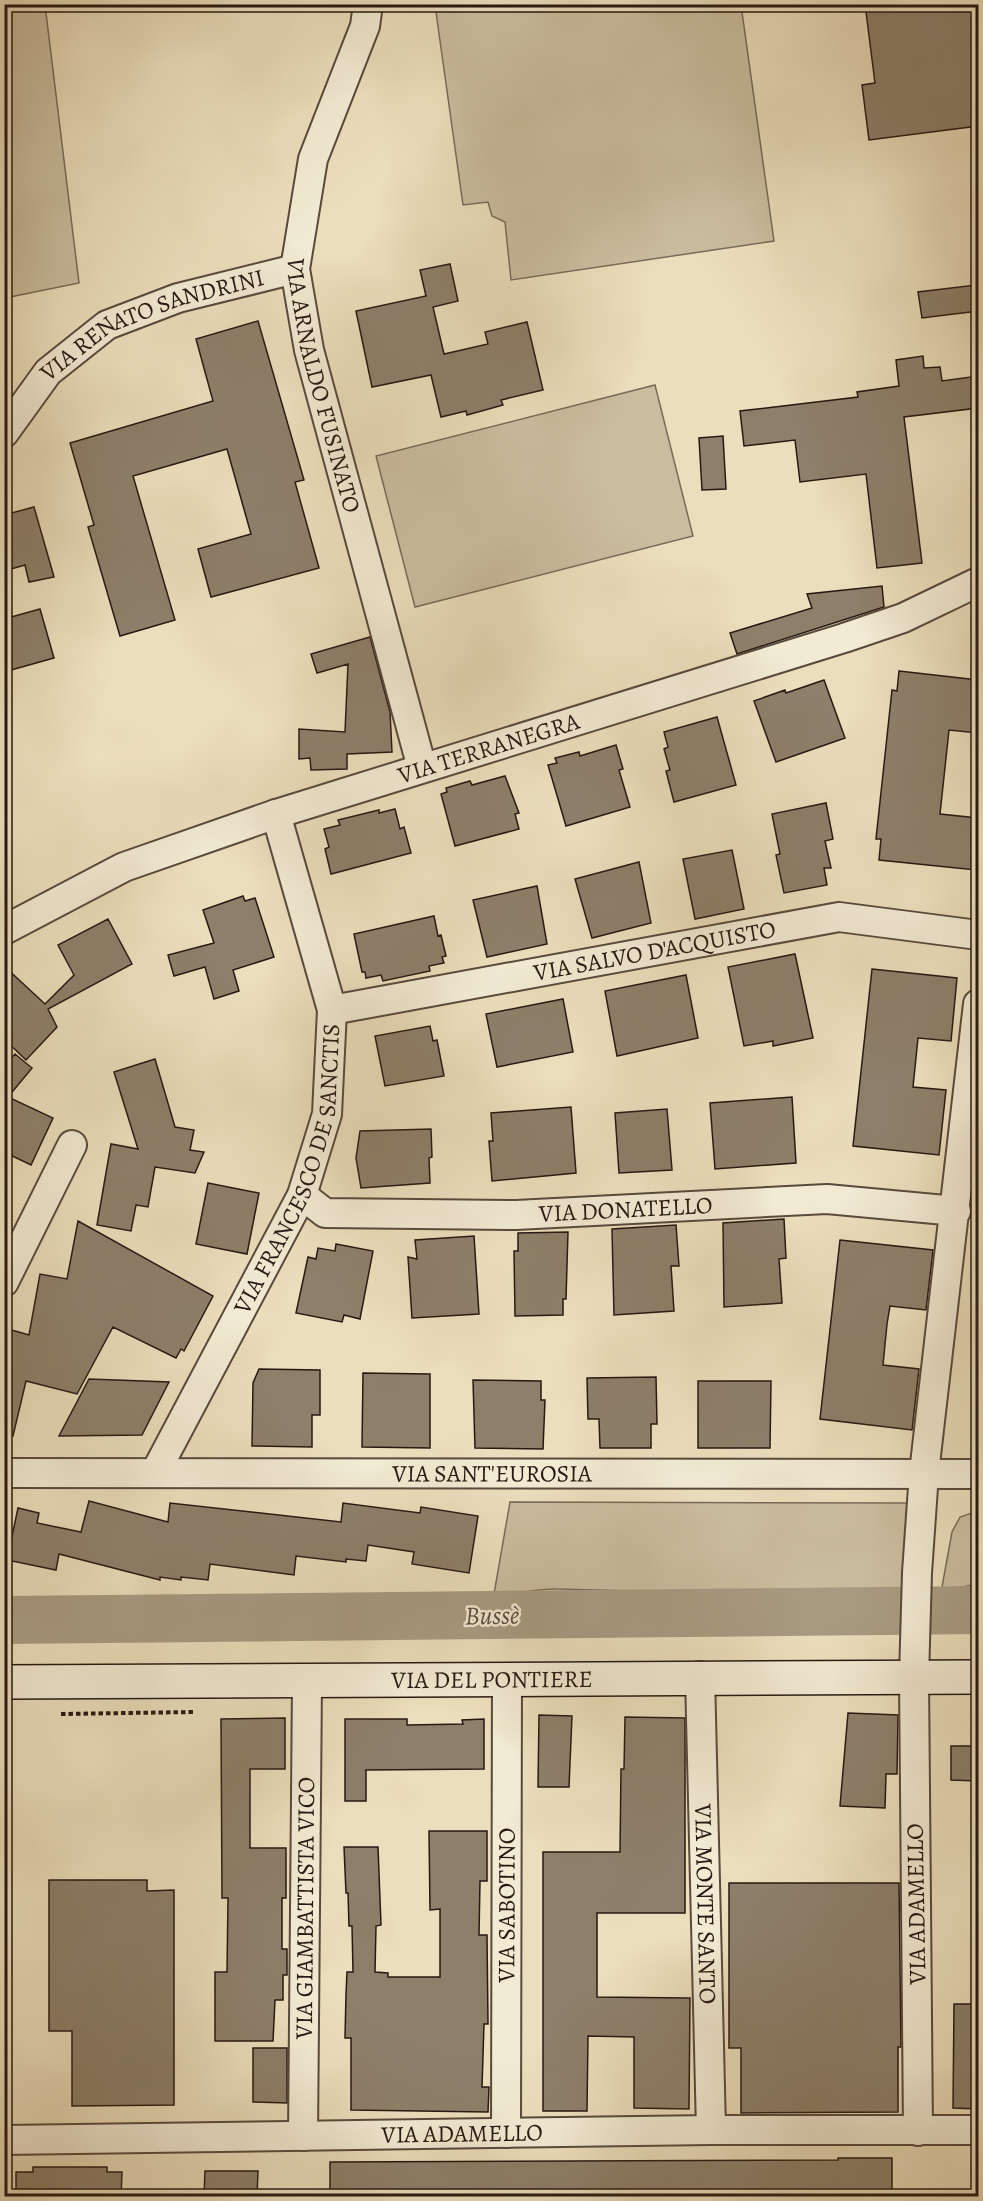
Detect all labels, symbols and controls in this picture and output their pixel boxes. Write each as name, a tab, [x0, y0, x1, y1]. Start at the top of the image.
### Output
street label: VIA ARNALDO FUSINATO	[279, 254, 368, 516]
street label: VIA RENATO SANDRINI	[33, 261, 267, 389]
street label: VIA TERRANEGRA	[393, 705, 584, 792]
street label: VIA SALVO D'ACQUISTO	[530, 913, 778, 989]
street label: VIA FRANCESCO DE SANCTIS	[226, 1023, 347, 1320]
street label: VIA DONATELLO	[537, 1189, 713, 1230]
street label: VIA SANT'EUROSIA	[391, 1457, 593, 1490]
water label: Bussè	[464, 1598, 520, 1633]
street label: VIA DEL PONTIERE	[390, 1663, 593, 1696]
street label: VIA GIAMBATTISTA VICO	[288, 1777, 322, 2040]
street label: VIA MONTE SANTO	[687, 1802, 724, 2004]
street label: VIA ADAMELLO	[899, 1823, 933, 1986]
street label: VIA SABOTINO	[490, 1827, 523, 1984]
street label: VIA ADAMELLO	[380, 2116, 543, 2151]

